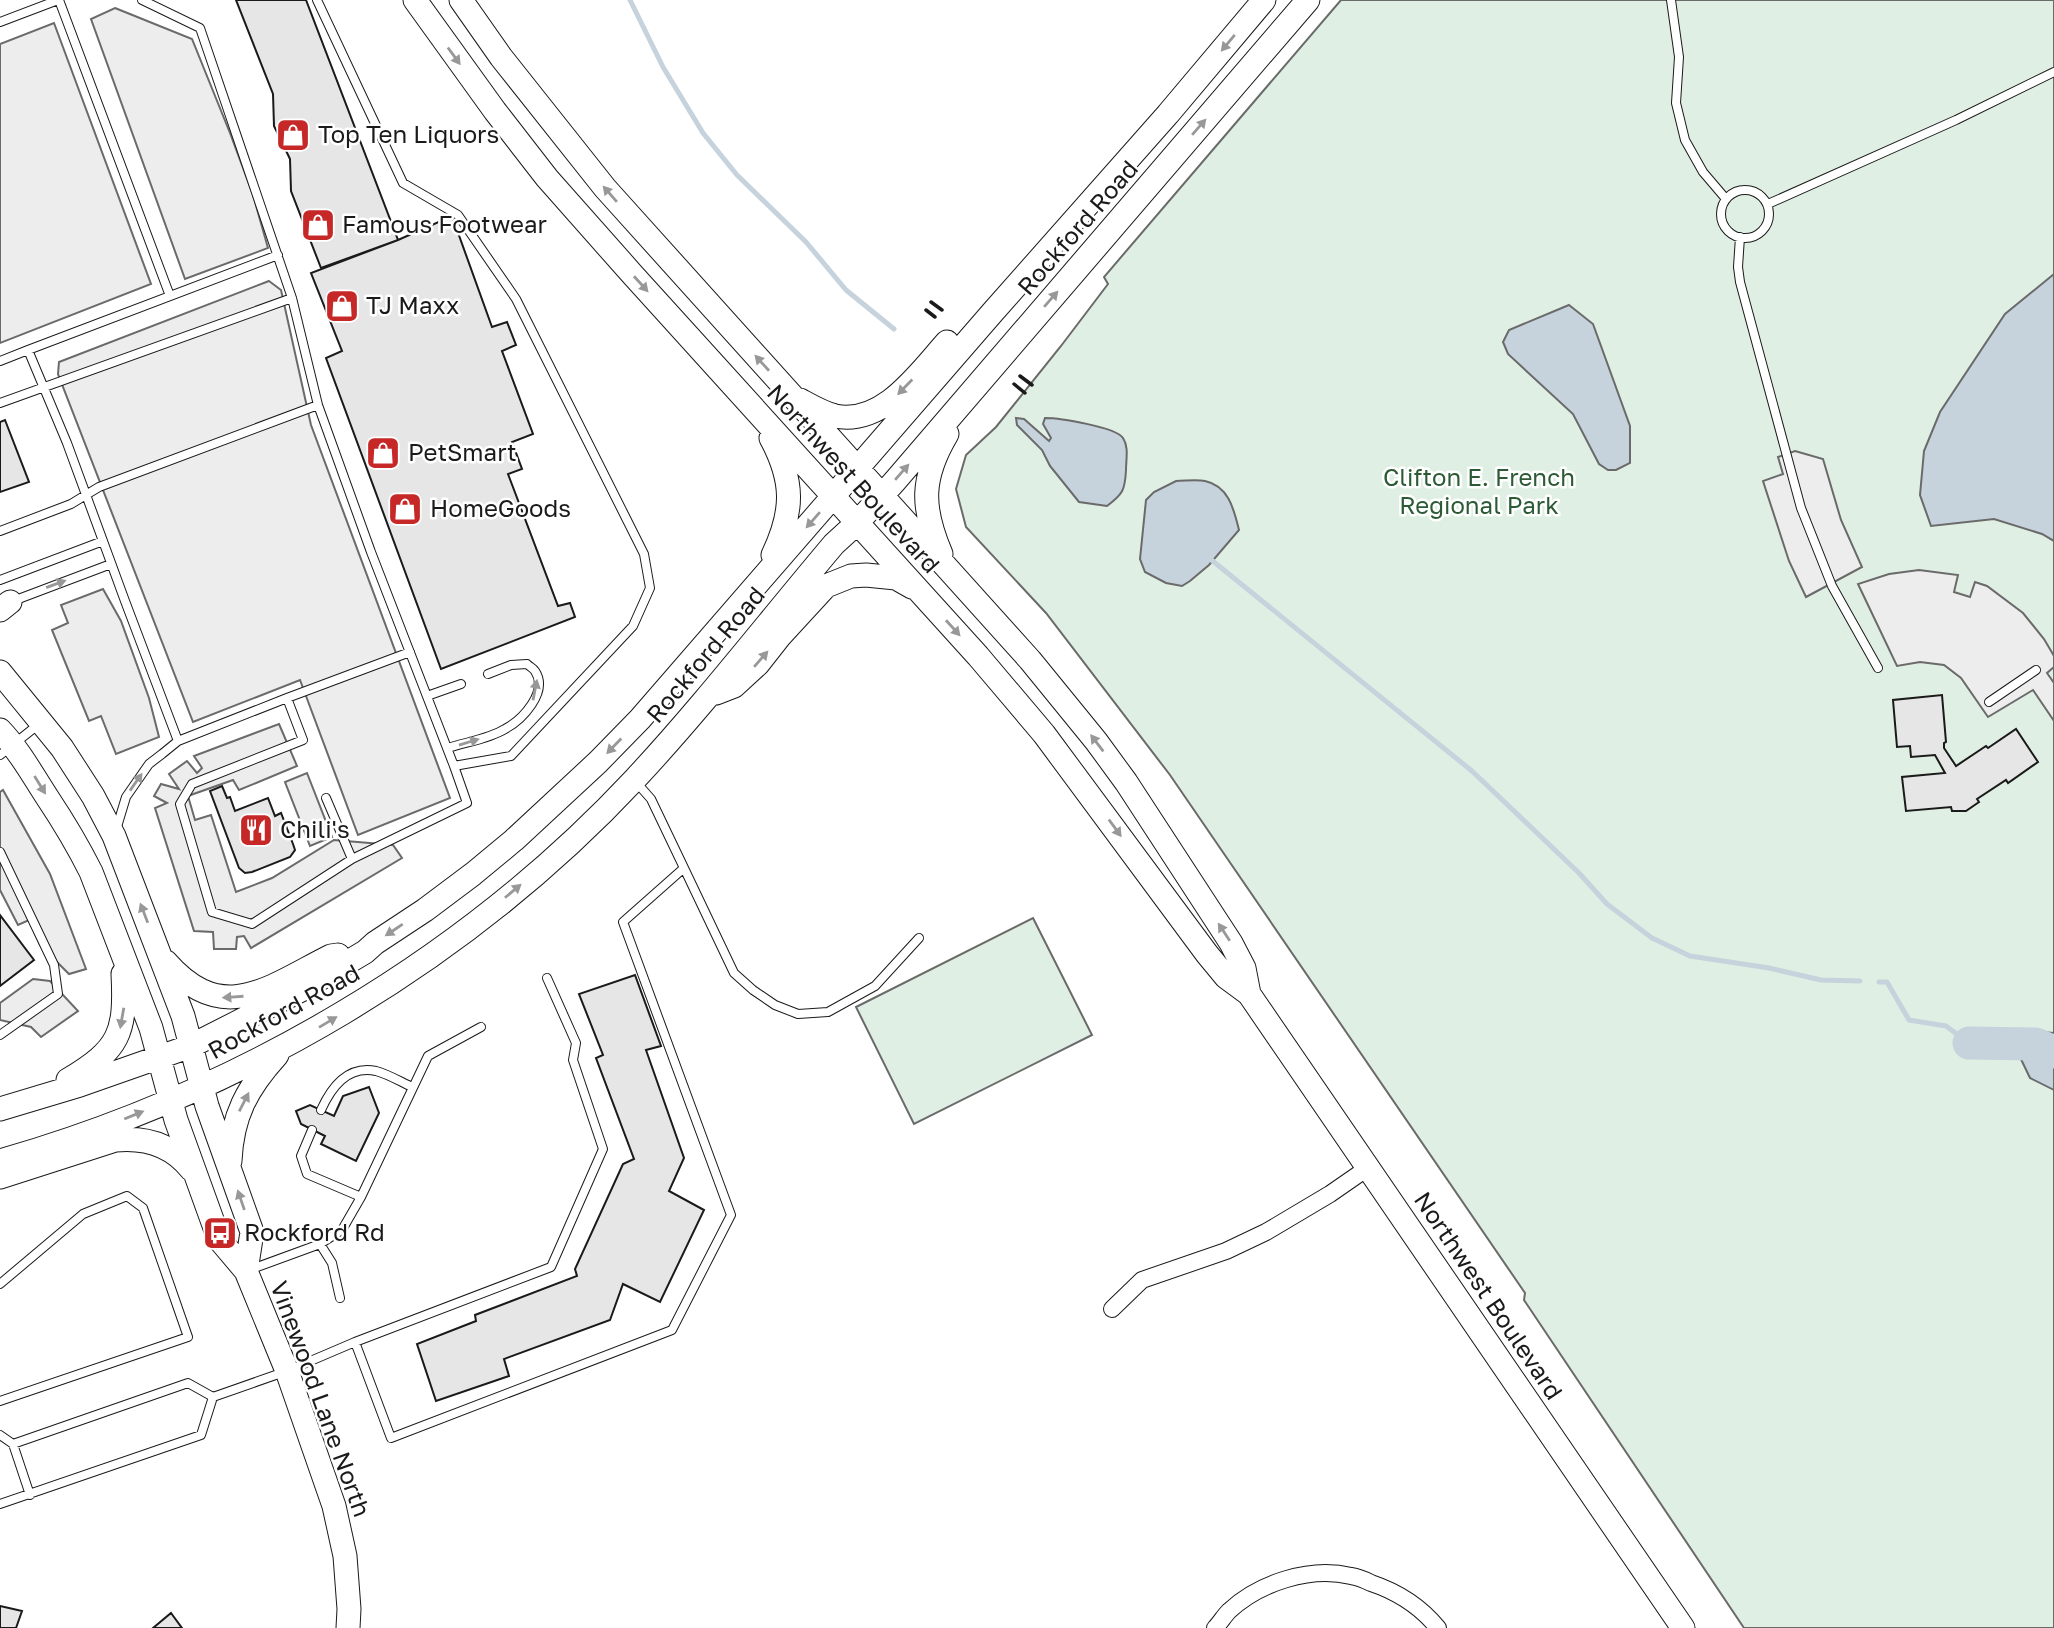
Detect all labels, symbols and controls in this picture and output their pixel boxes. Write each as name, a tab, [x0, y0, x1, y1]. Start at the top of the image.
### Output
one-way arrow	[1220, 34, 1236, 52]
one-way arrow	[447, 47, 461, 65]
shop icon: Top Ten Liquors	[274, 116, 312, 154]
one-way arrow	[1191, 118, 1207, 136]
place label: Top Ten Liquors	[318, 119, 499, 148]
street label: Rockford Road	[1011, 154, 1143, 300]
one-way arrow	[603, 185, 618, 202]
shop icon: Famous Footwear	[299, 206, 337, 244]
place label: Famous Footwear	[342, 209, 547, 238]
one-way arrow	[632, 275, 648, 292]
shop icon: TJ Maxx	[323, 287, 361, 325]
place label: TJ Maxx	[366, 290, 459, 319]
one-way arrow	[1043, 291, 1058, 308]
one-way arrow	[754, 354, 770, 372]
street label: Northwest Boulevard	[762, 378, 947, 578]
one-way arrow	[897, 378, 913, 395]
shop icon: PetSmart	[364, 434, 402, 472]
place label: PetSmart	[408, 437, 517, 466]
park label: Clifton E. French Regional Park	[1383, 462, 1575, 519]
one-way arrow	[894, 463, 910, 481]
shop icon: HomeGoods	[386, 490, 424, 528]
place label: HomeGoods	[430, 493, 571, 522]
one-way arrow	[805, 511, 821, 528]
one-way arrow	[45, 579, 66, 590]
street label: Rockford Road	[640, 580, 770, 728]
one-way arrow	[944, 619, 960, 636]
one-way arrow	[753, 650, 769, 668]
one-way arrow	[530, 679, 541, 701]
one-way arrow	[1090, 734, 1104, 752]
one-way arrow	[459, 736, 480, 746]
one-way arrow	[606, 737, 622, 754]
one-way arrow	[129, 773, 143, 791]
one-way arrow	[33, 776, 46, 795]
restaurant icon: Chili's	[237, 811, 275, 849]
place label: Chili's	[280, 814, 350, 843]
one-way arrow	[1107, 819, 1121, 837]
one-way arrow	[505, 884, 522, 899]
one-way arrow	[138, 902, 149, 923]
one-way arrow	[1217, 922, 1230, 941]
one-way arrow	[385, 923, 404, 936]
street label: Rockford Road	[202, 957, 364, 1064]
one-way arrow	[222, 991, 244, 1002]
one-way arrow	[116, 1007, 127, 1029]
one-way arrow	[318, 1016, 337, 1029]
one-way arrow	[238, 1092, 249, 1112]
one-way arrow	[124, 1110, 145, 1121]
street label: Northwest Boulevard	[1409, 1186, 1570, 1404]
one-way arrow	[235, 1189, 246, 1210]
bus stop icon: Rockford Rd	[201, 1214, 239, 1252]
place label: Rockford Rd	[244, 1217, 385, 1246]
street label: Vinewood Lane North	[265, 1277, 378, 1520]

